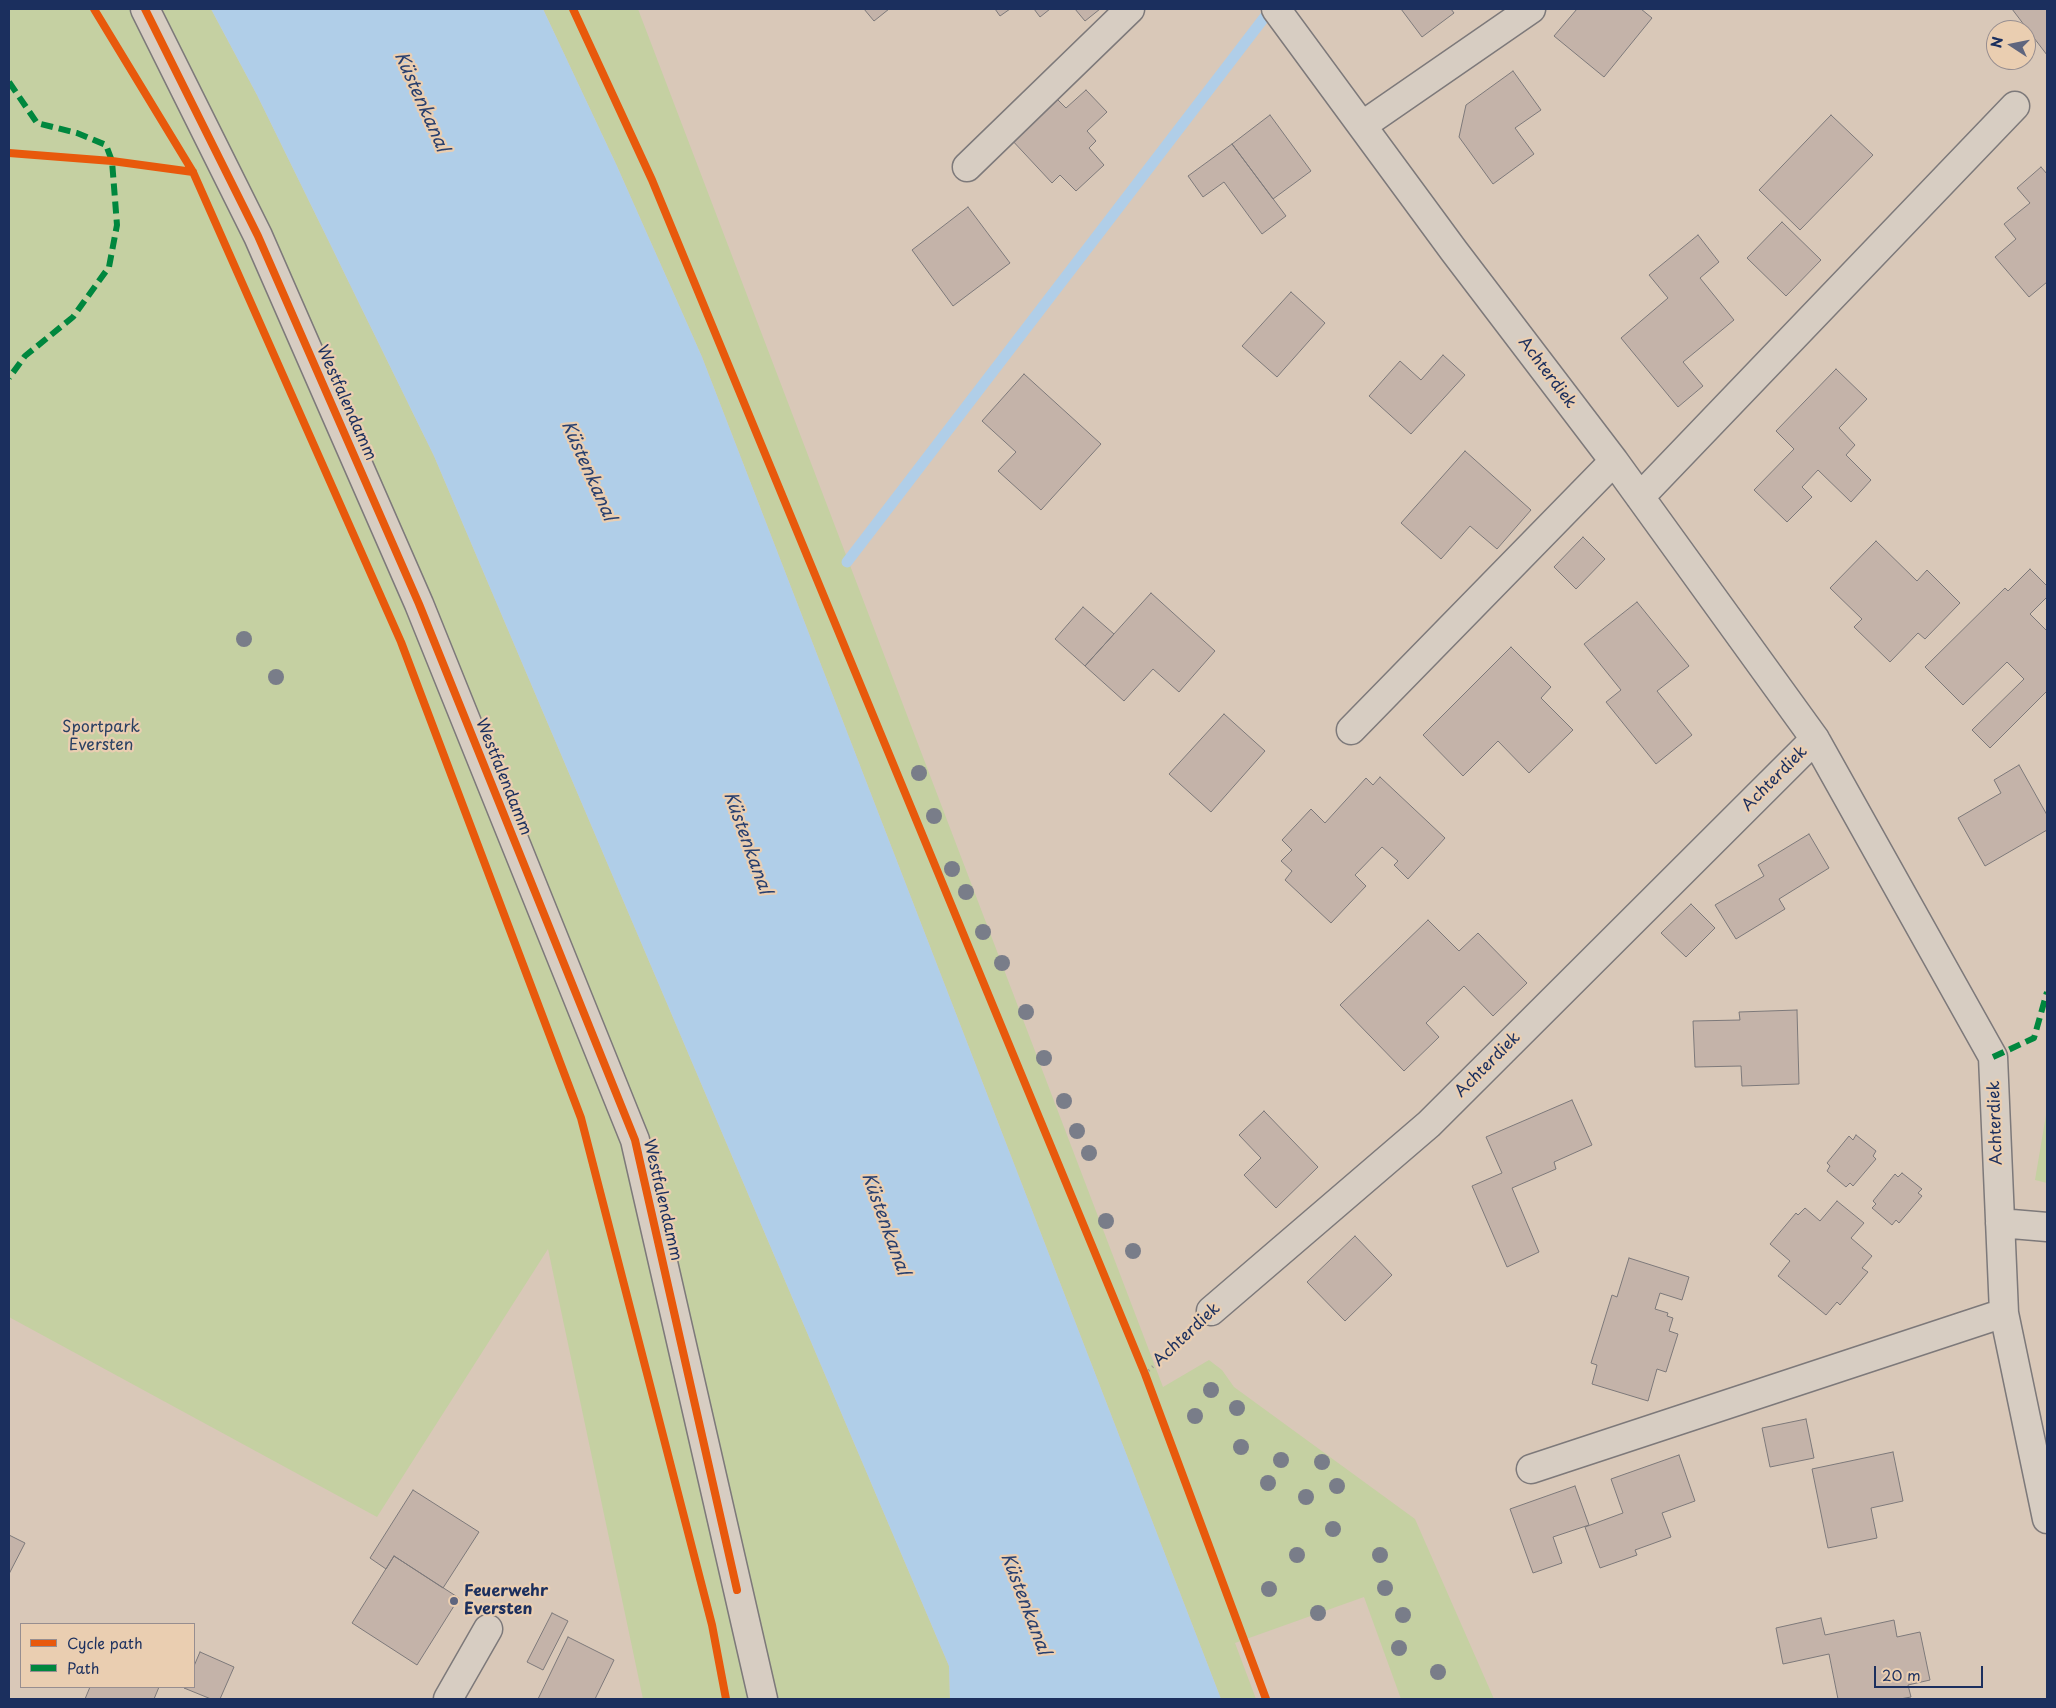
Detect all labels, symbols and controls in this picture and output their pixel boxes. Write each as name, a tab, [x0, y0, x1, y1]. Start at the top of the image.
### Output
north arrow	[1986, 20, 2036, 70]
text: N	[1985, 35, 2008, 50]
water label: Küstenkanal	[389, 48, 453, 156]
street label: Achterdiek	[1514, 333, 1580, 413]
street label: Westfalendamm	[312, 342, 380, 464]
water label: Küstenkanal	[556, 417, 620, 525]
street label: Westfalendamm	[471, 716, 535, 838]
park label: Sportpark Eversten	[62, 718, 140, 756]
street label: Achterdiek	[1738, 742, 1812, 816]
water label: Küstenkanal	[718, 789, 776, 897]
street label: Achterdiek	[1451, 1028, 1525, 1102]
street label: Achterdiek	[1985, 1080, 2007, 1166]
street label: Westfalendamm	[639, 1137, 685, 1263]
water label: Küstenkanal	[856, 1170, 914, 1278]
street label: Achterdiek	[1150, 1299, 1224, 1371]
water label: Küstenkanal	[996, 1550, 1054, 1658]
place label: Feuerwehr Eversten	[464, 1582, 548, 1620]
marker: Feuerwehr Eversten	[448, 1595, 460, 1607]
legend	[20, 1623, 195, 1688]
text: Cycle path	[67, 1631, 143, 1654]
text: Path	[67, 1656, 99, 1679]
scale bar	[1876, 1656, 1985, 1688]
text: 20 m	[1882, 1663, 1921, 1686]

